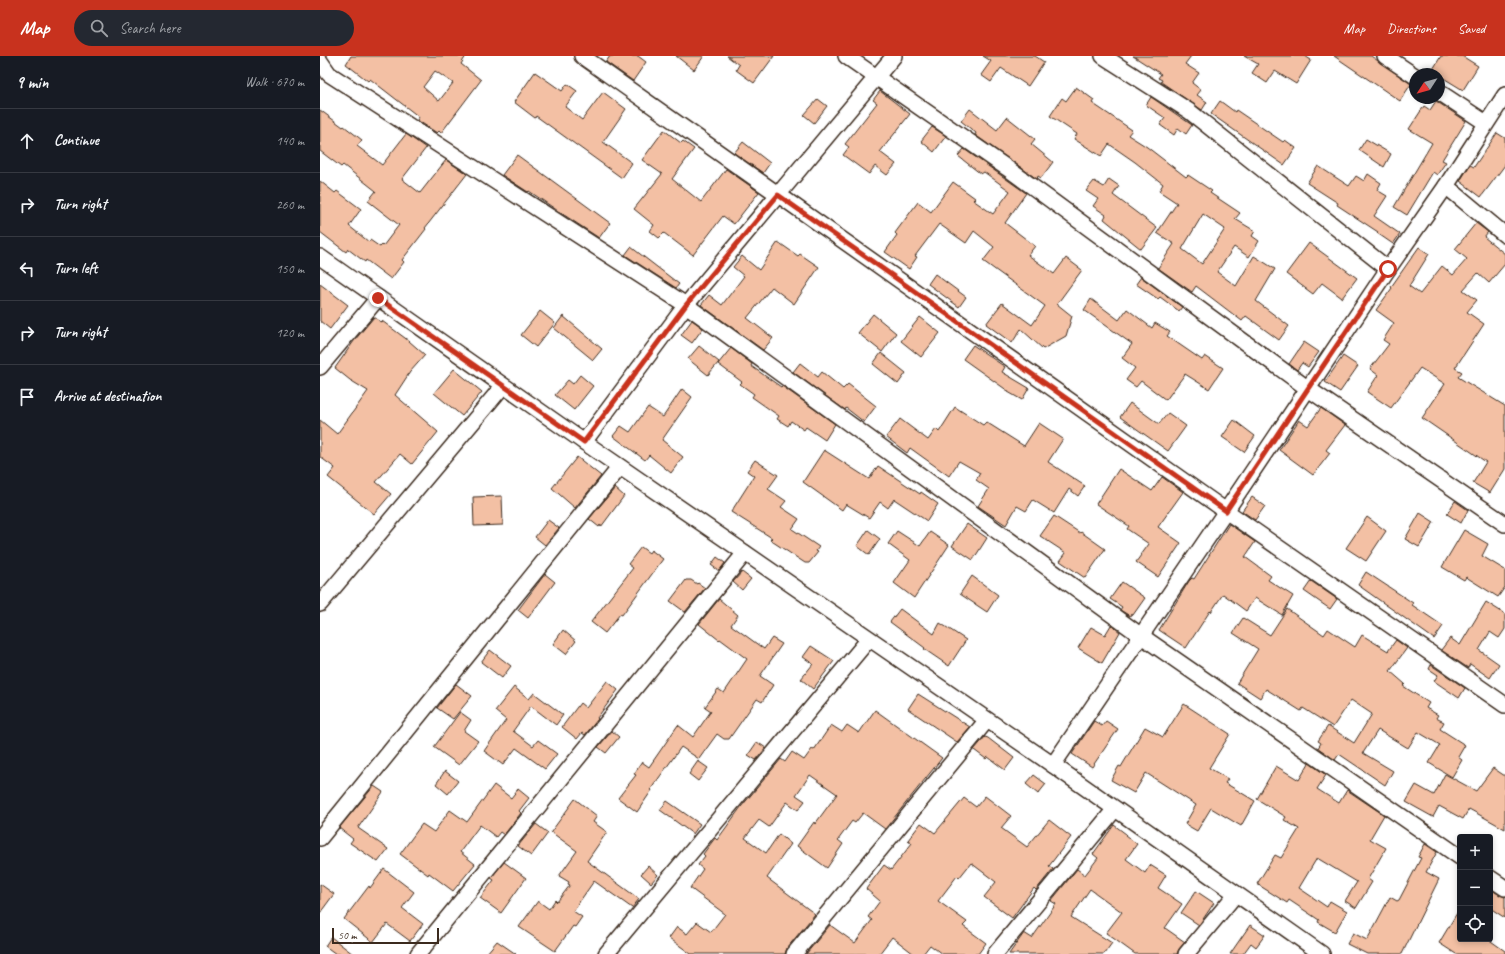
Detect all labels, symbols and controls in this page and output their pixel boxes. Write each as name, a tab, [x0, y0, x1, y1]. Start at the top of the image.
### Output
search box	[74, 10, 354, 46]
text: Map	[20, 16, 50, 40]
icon: search	[88, 17, 110, 39]
text: Search here	[120, 19, 181, 38]
text: Map	[1344, 20, 1365, 37]
text: Directions	[1387, 20, 1436, 37]
text: Saved	[1458, 20, 1485, 37]
north arrow	[1409, 68, 1445, 104]
text: 9 min	[16, 72, 48, 93]
text: Walk · 670 m	[245, 74, 304, 90]
icon: ahead	[16, 130, 38, 152]
text: Continue	[54, 131, 99, 150]
text: 140 m	[276, 133, 304, 149]
icon: right	[16, 194, 38, 216]
text: Turn right	[54, 195, 107, 214]
text: 260 m	[276, 197, 304, 213]
icon: left	[16, 258, 38, 280]
text: Turn left	[54, 259, 97, 278]
route start	[1379, 260, 1397, 278]
text: 150 m	[276, 261, 304, 277]
route end	[369, 289, 387, 307]
icon: right	[16, 322, 38, 344]
text: Turn right	[54, 323, 107, 342]
text: 120 m	[276, 325, 304, 341]
icon: arrive	[16, 386, 38, 408]
text: Arrive at destination	[54, 387, 161, 406]
map controls	[1457, 834, 1493, 942]
button: +	[1457, 834, 1493, 870]
button: −	[1457, 870, 1493, 906]
button: locate	[1457, 906, 1493, 942]
scale bar	[332, 926, 439, 945]
text: 50 m	[338, 928, 357, 942]

